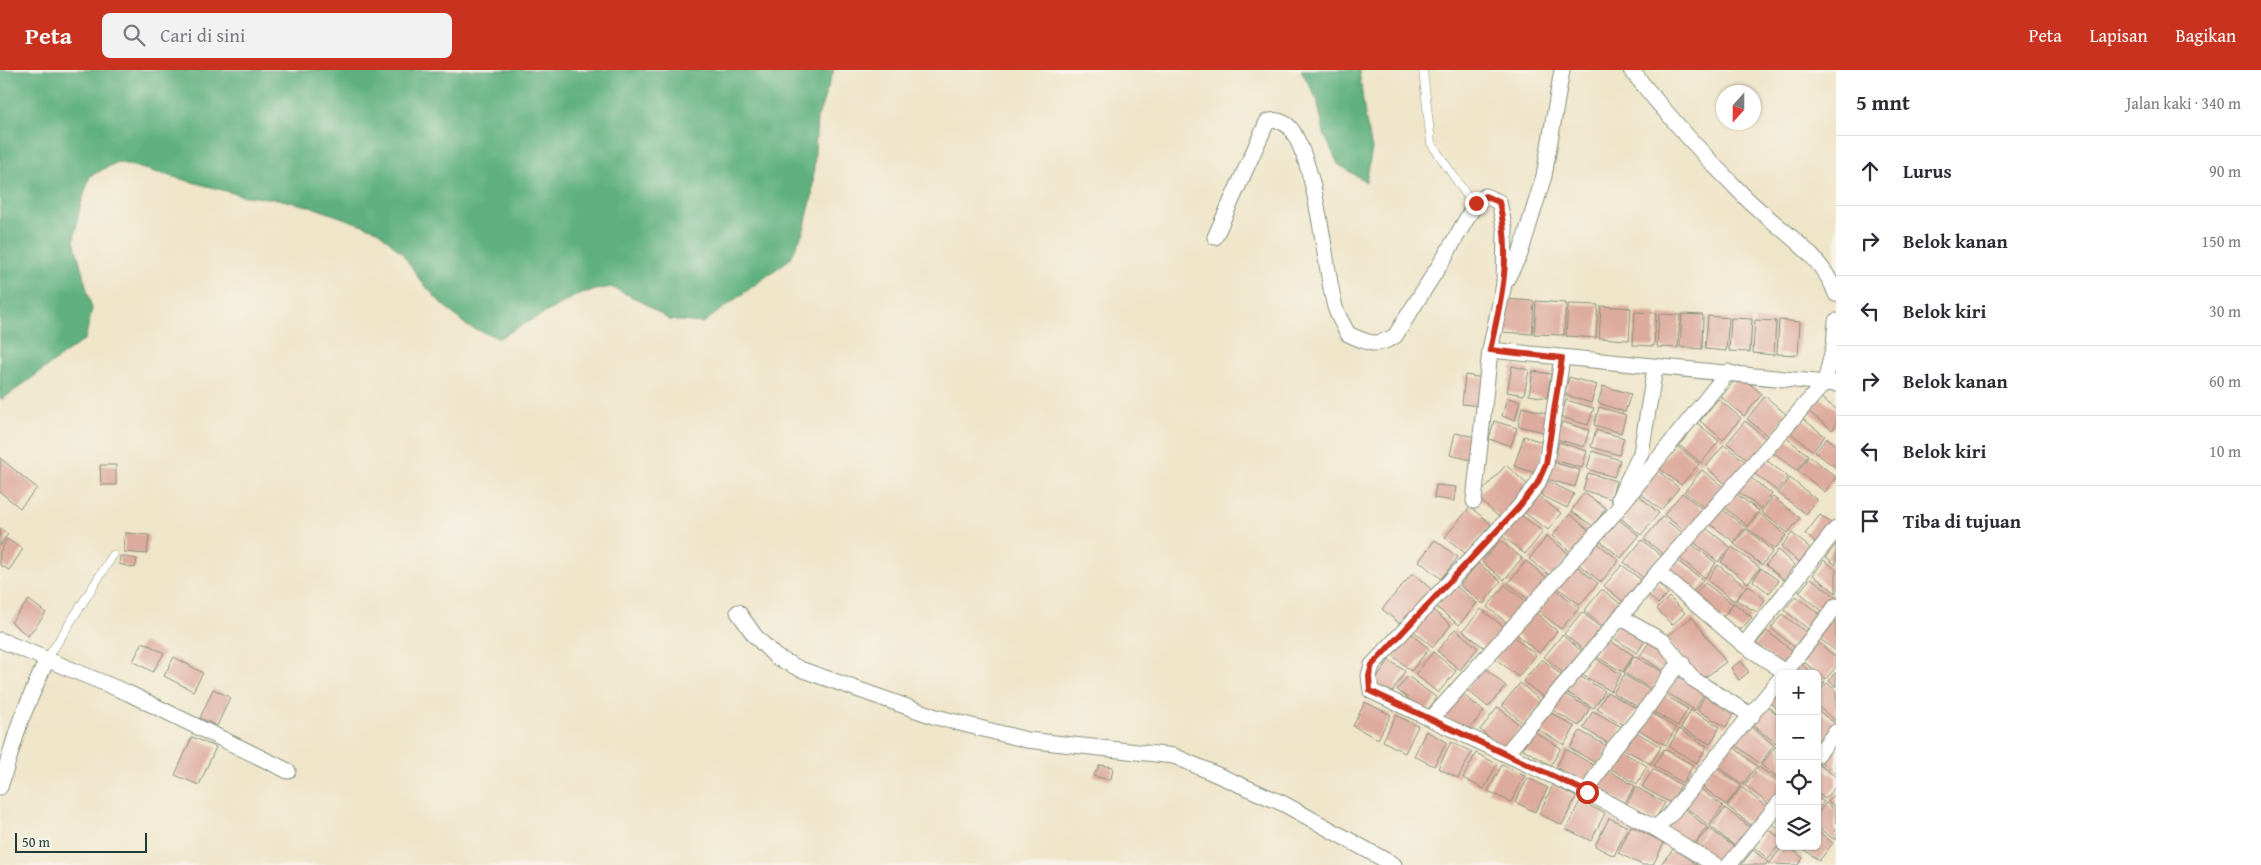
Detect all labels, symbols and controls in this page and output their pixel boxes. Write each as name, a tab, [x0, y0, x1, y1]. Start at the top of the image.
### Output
search box	[102, 13, 452, 58]
text: Peta	[25, 18, 72, 53]
icon: search	[120, 21, 148, 49]
text: Cari di sini	[160, 21, 245, 49]
text: Peta	[2029, 22, 2062, 49]
text: Lapisan	[2090, 22, 2148, 49]
text: Bagikan	[2176, 22, 2236, 49]
north arrow	[1716, 85, 1761, 130]
text: 5 mnt	[1856, 87, 1910, 118]
text: Jalan kaki · 340 m	[2126, 91, 2241, 115]
icon: ahead	[1856, 157, 1884, 185]
text: Lurus	[1903, 157, 1952, 185]
text: 90 m	[2209, 159, 2241, 183]
route end	[1465, 192, 1488, 215]
icon: right	[1856, 227, 1884, 255]
text: Belok kanan	[1903, 227, 2008, 255]
text: 150 m	[2201, 229, 2241, 253]
icon: left	[1856, 297, 1884, 325]
text: Belok kiri	[1903, 297, 1986, 325]
text: 30 m	[2209, 299, 2241, 323]
icon: right	[1856, 367, 1884, 395]
text: Belok kanan	[1903, 367, 2008, 395]
text: 60 m	[2209, 369, 2241, 393]
icon: left	[1856, 437, 1884, 465]
text: Belok kiri	[1903, 437, 1986, 465]
text: 10 m	[2209, 439, 2241, 463]
icon: arrive	[1856, 507, 1884, 535]
text: Tiba di tujuan	[1903, 507, 2021, 535]
map controls	[1776, 670, 1821, 850]
button: +	[1776, 670, 1821, 715]
button: −	[1776, 715, 1821, 760]
button: locate	[1776, 760, 1821, 805]
route start	[1576, 781, 1599, 804]
button: layers	[1776, 805, 1821, 850]
scale bar	[15, 830, 148, 853]
text: 50 m	[22, 832, 50, 852]

